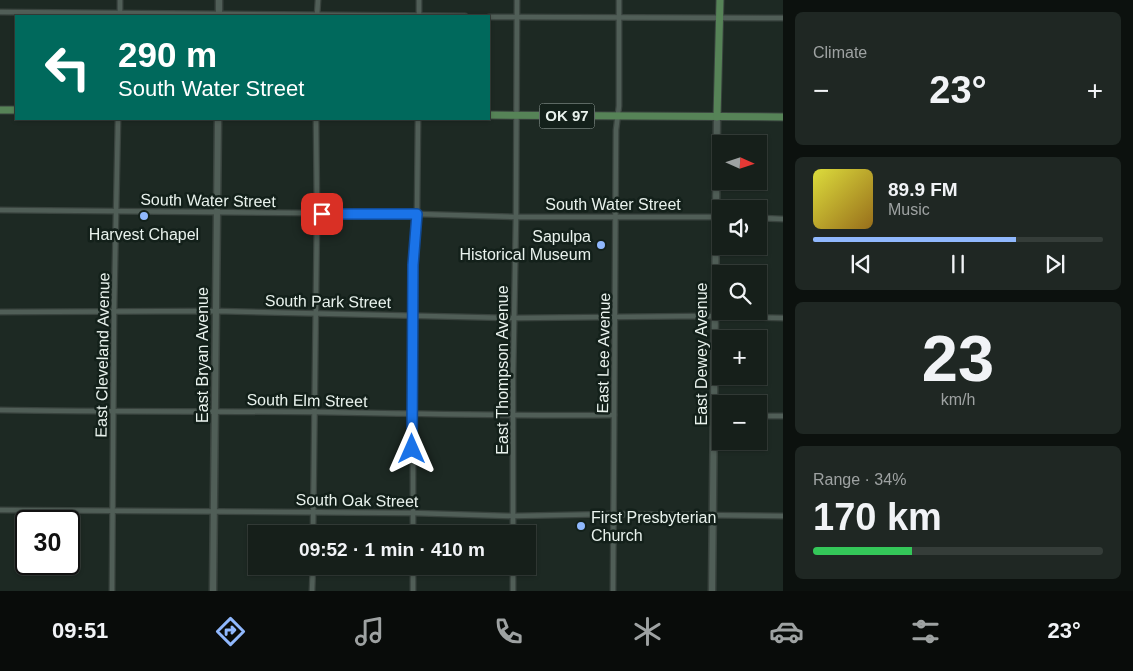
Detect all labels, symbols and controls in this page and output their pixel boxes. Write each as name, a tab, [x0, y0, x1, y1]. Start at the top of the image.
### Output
icon: left	[35, 35, 100, 100]
text: 290 m	[118, 35, 217, 74]
text: Climate	[813, 44, 867, 61]
text: 23°	[929, 69, 987, 111]
text: −	[813, 75, 829, 106]
text: +	[1087, 75, 1103, 106]
text: South Water Street	[118, 76, 304, 101]
road number: OK 97	[540, 104, 594, 128]
north arrow	[712, 135, 768, 190]
map controls	[712, 135, 767, 450]
text: 89.9 FM	[888, 179, 958, 200]
street label: South Water Street	[140, 191, 276, 210]
pin	[301, 193, 343, 235]
street label: South Water Street	[545, 196, 681, 213]
icon: arrive	[308, 200, 336, 228]
button: sound	[712, 200, 767, 255]
text: Music	[888, 201, 930, 218]
marker: Harvest Chapel	[138, 210, 150, 222]
place label: Harvest Chapel	[89, 226, 199, 243]
place label: Sapulpa Historical Museum	[459, 228, 591, 263]
marker: Sapulpa Historical Museum	[595, 239, 607, 251]
icon: previous	[847, 250, 875, 278]
icon: pause	[944, 250, 972, 278]
icon: next	[1041, 250, 1069, 278]
button: search	[712, 265, 767, 320]
street label: East Cleveland Avenue	[93, 272, 112, 438]
street label: East Dewey Avenue	[693, 282, 710, 425]
street label: East Thompson Avenue	[494, 285, 511, 455]
street label: East Bryan Avenue	[194, 287, 211, 423]
street label: South Park Street	[265, 292, 392, 311]
street label: East Lee Avenue	[594, 292, 613, 413]
text: 23	[922, 322, 994, 395]
button: +	[712, 330, 767, 385]
street label: South Elm Street	[246, 391, 368, 410]
text: km/h	[941, 391, 975, 408]
button: −	[712, 395, 767, 450]
position arrow	[385, 422, 437, 474]
text: Range · 34%	[813, 471, 906, 488]
street label: South Oak Street	[295, 491, 419, 510]
text: 170 km	[813, 496, 942, 538]
place label: First Presbyterian Church	[591, 509, 716, 544]
speed limit sign: 30	[15, 510, 80, 575]
marker: First Presbyterian Church	[575, 520, 587, 532]
text: 09:52 · 1 min · 410 m	[299, 539, 485, 560]
icon: directions	[213, 614, 248, 649]
icon: music	[352, 614, 387, 649]
icon: phone	[491, 614, 526, 649]
icon: climate	[630, 614, 665, 649]
icon: car	[769, 614, 804, 649]
icon: filters	[908, 614, 943, 649]
text: 09:51	[52, 618, 108, 643]
text: 23°	[1048, 618, 1081, 643]

